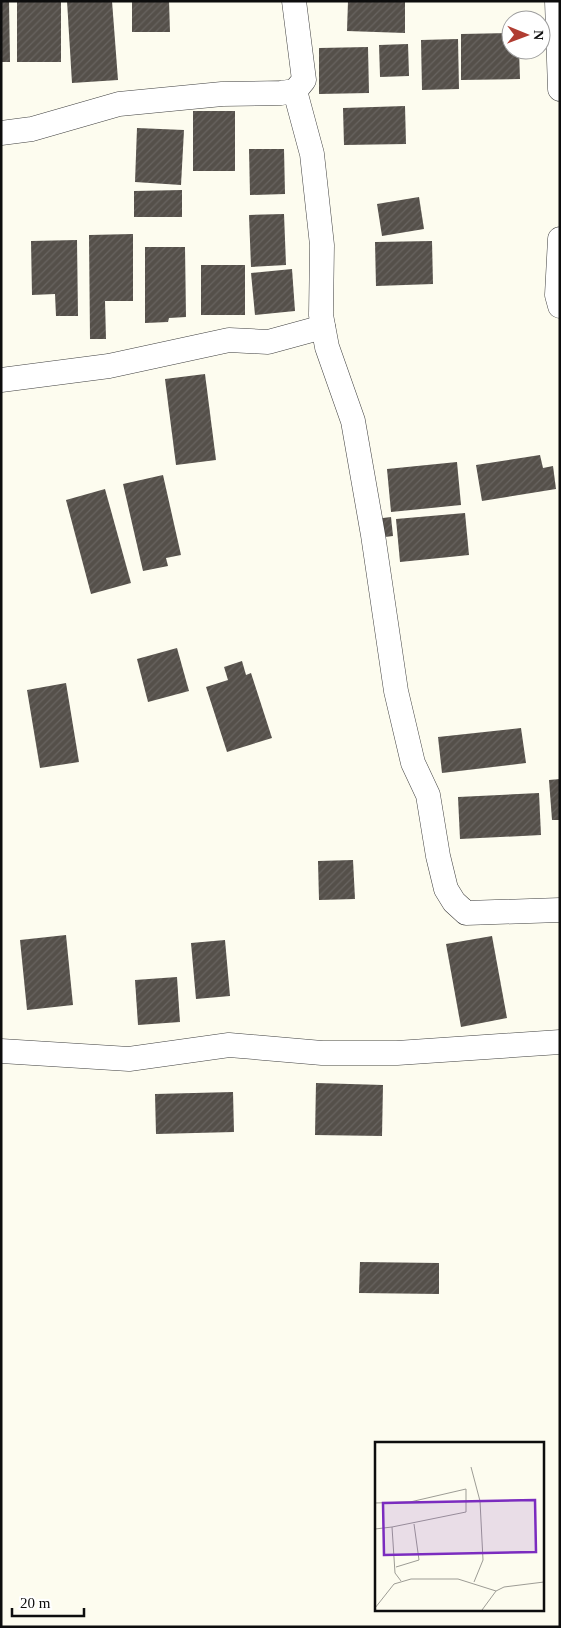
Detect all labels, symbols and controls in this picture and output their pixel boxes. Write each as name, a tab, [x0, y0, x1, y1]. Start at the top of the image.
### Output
north arrow	[501, 10, 551, 60]
text: N	[531, 30, 546, 40]
inset map	[375, 1442, 544, 1610]
scale bar	[12, 1586, 85, 1618]
text: 20 m	[20, 1595, 51, 1611]

